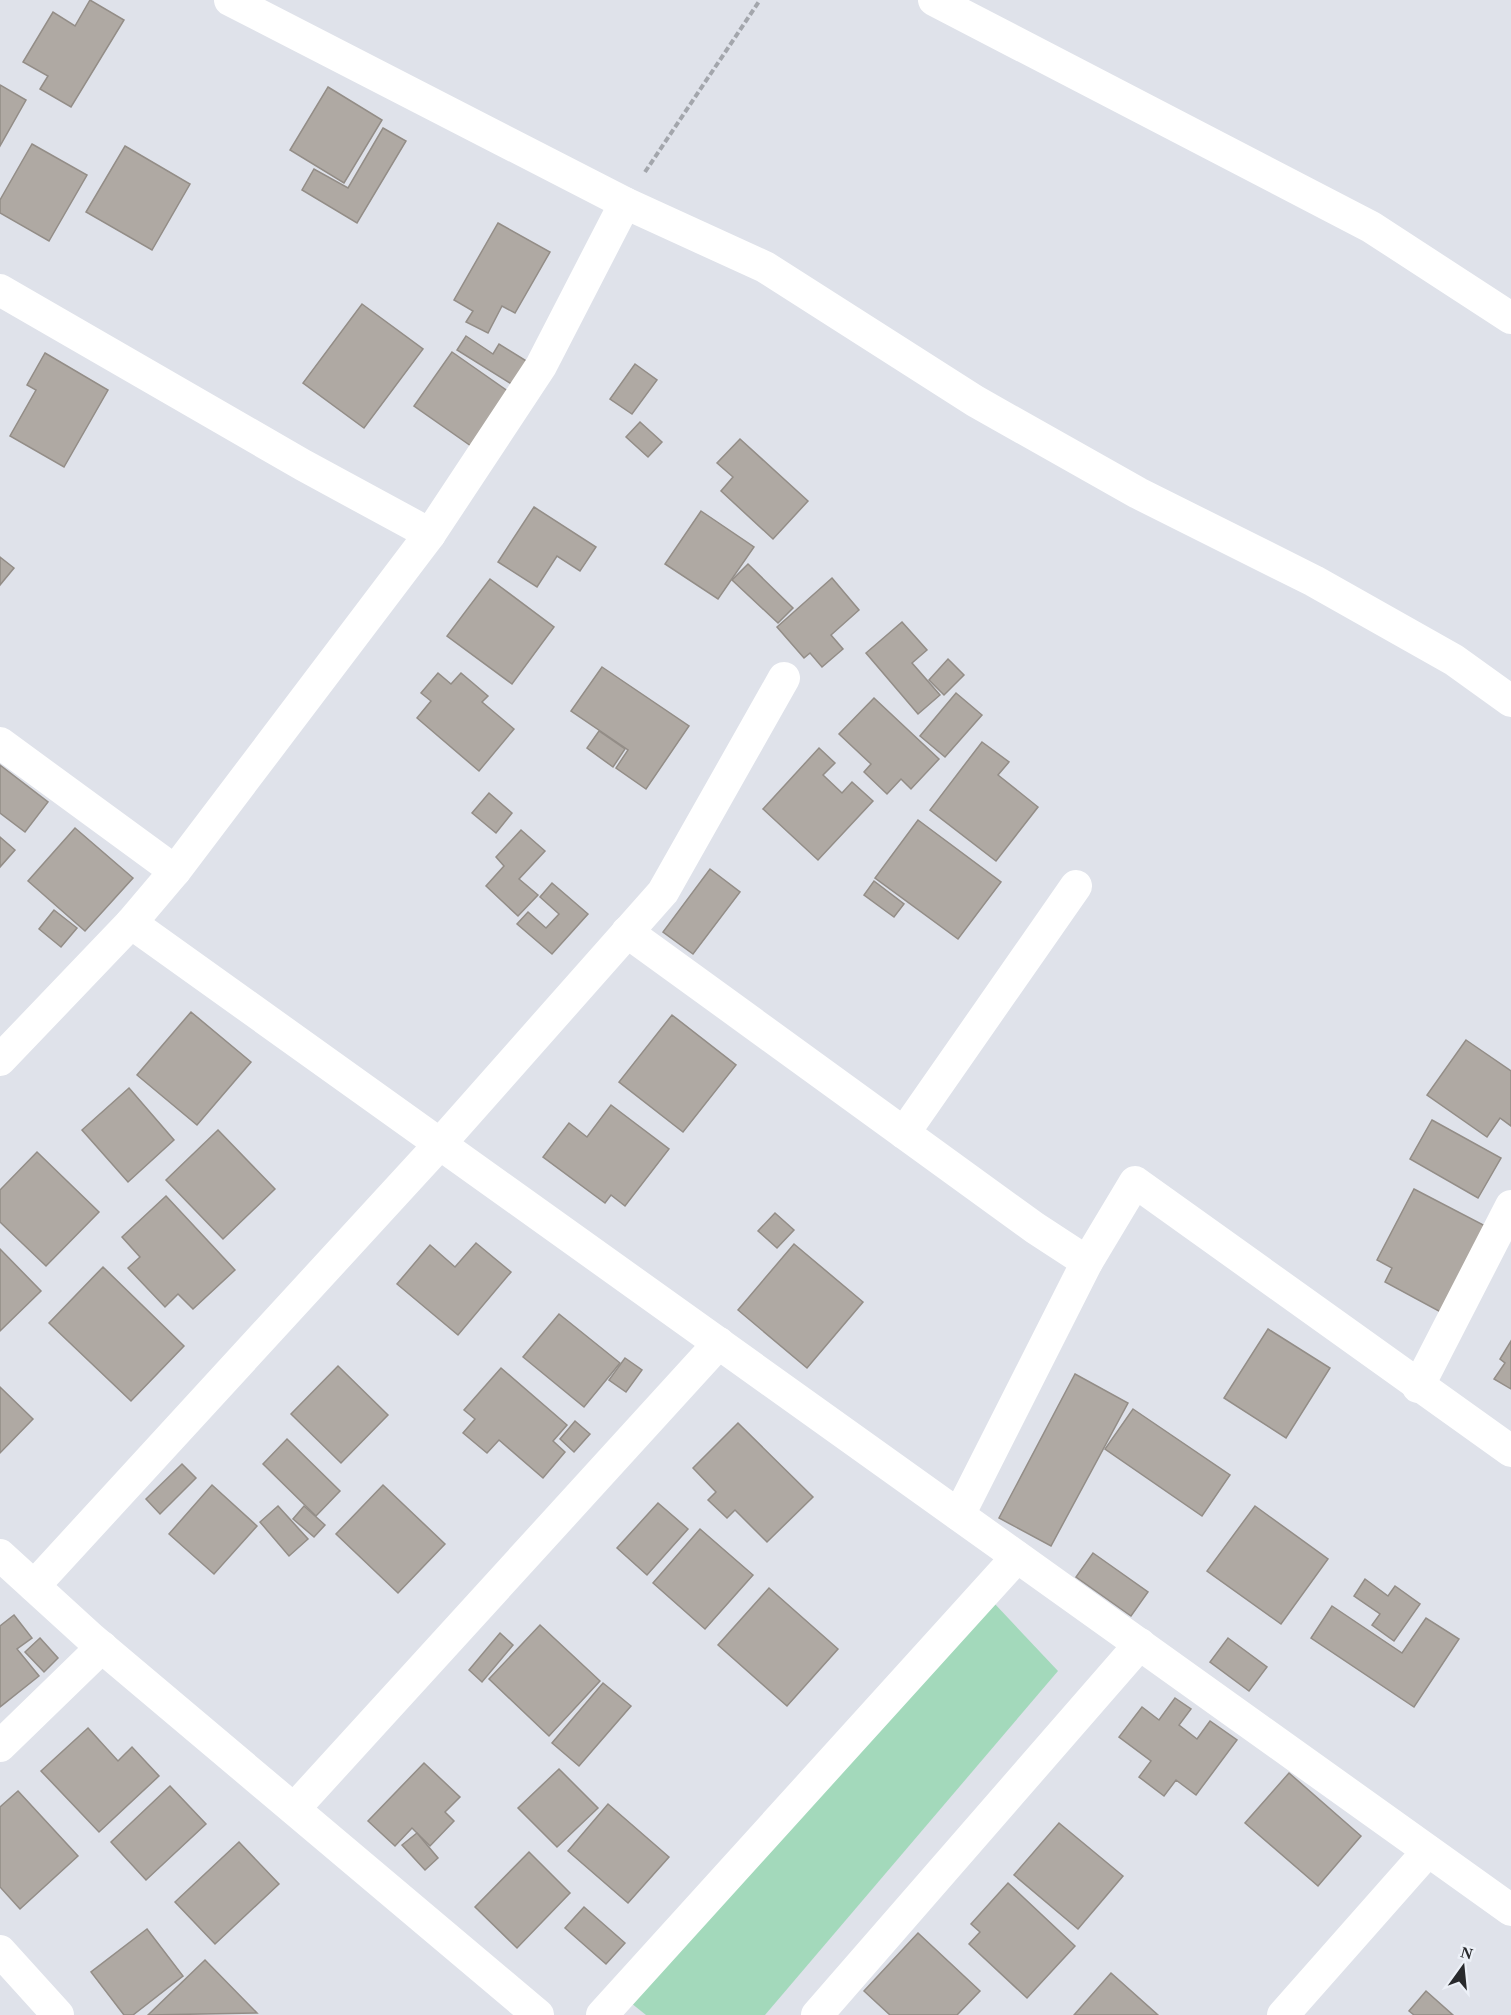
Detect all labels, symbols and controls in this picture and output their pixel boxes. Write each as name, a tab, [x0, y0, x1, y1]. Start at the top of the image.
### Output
north arrow	[1433, 1937, 1493, 1997]
text: N	[1459, 1943, 1475, 1963]

